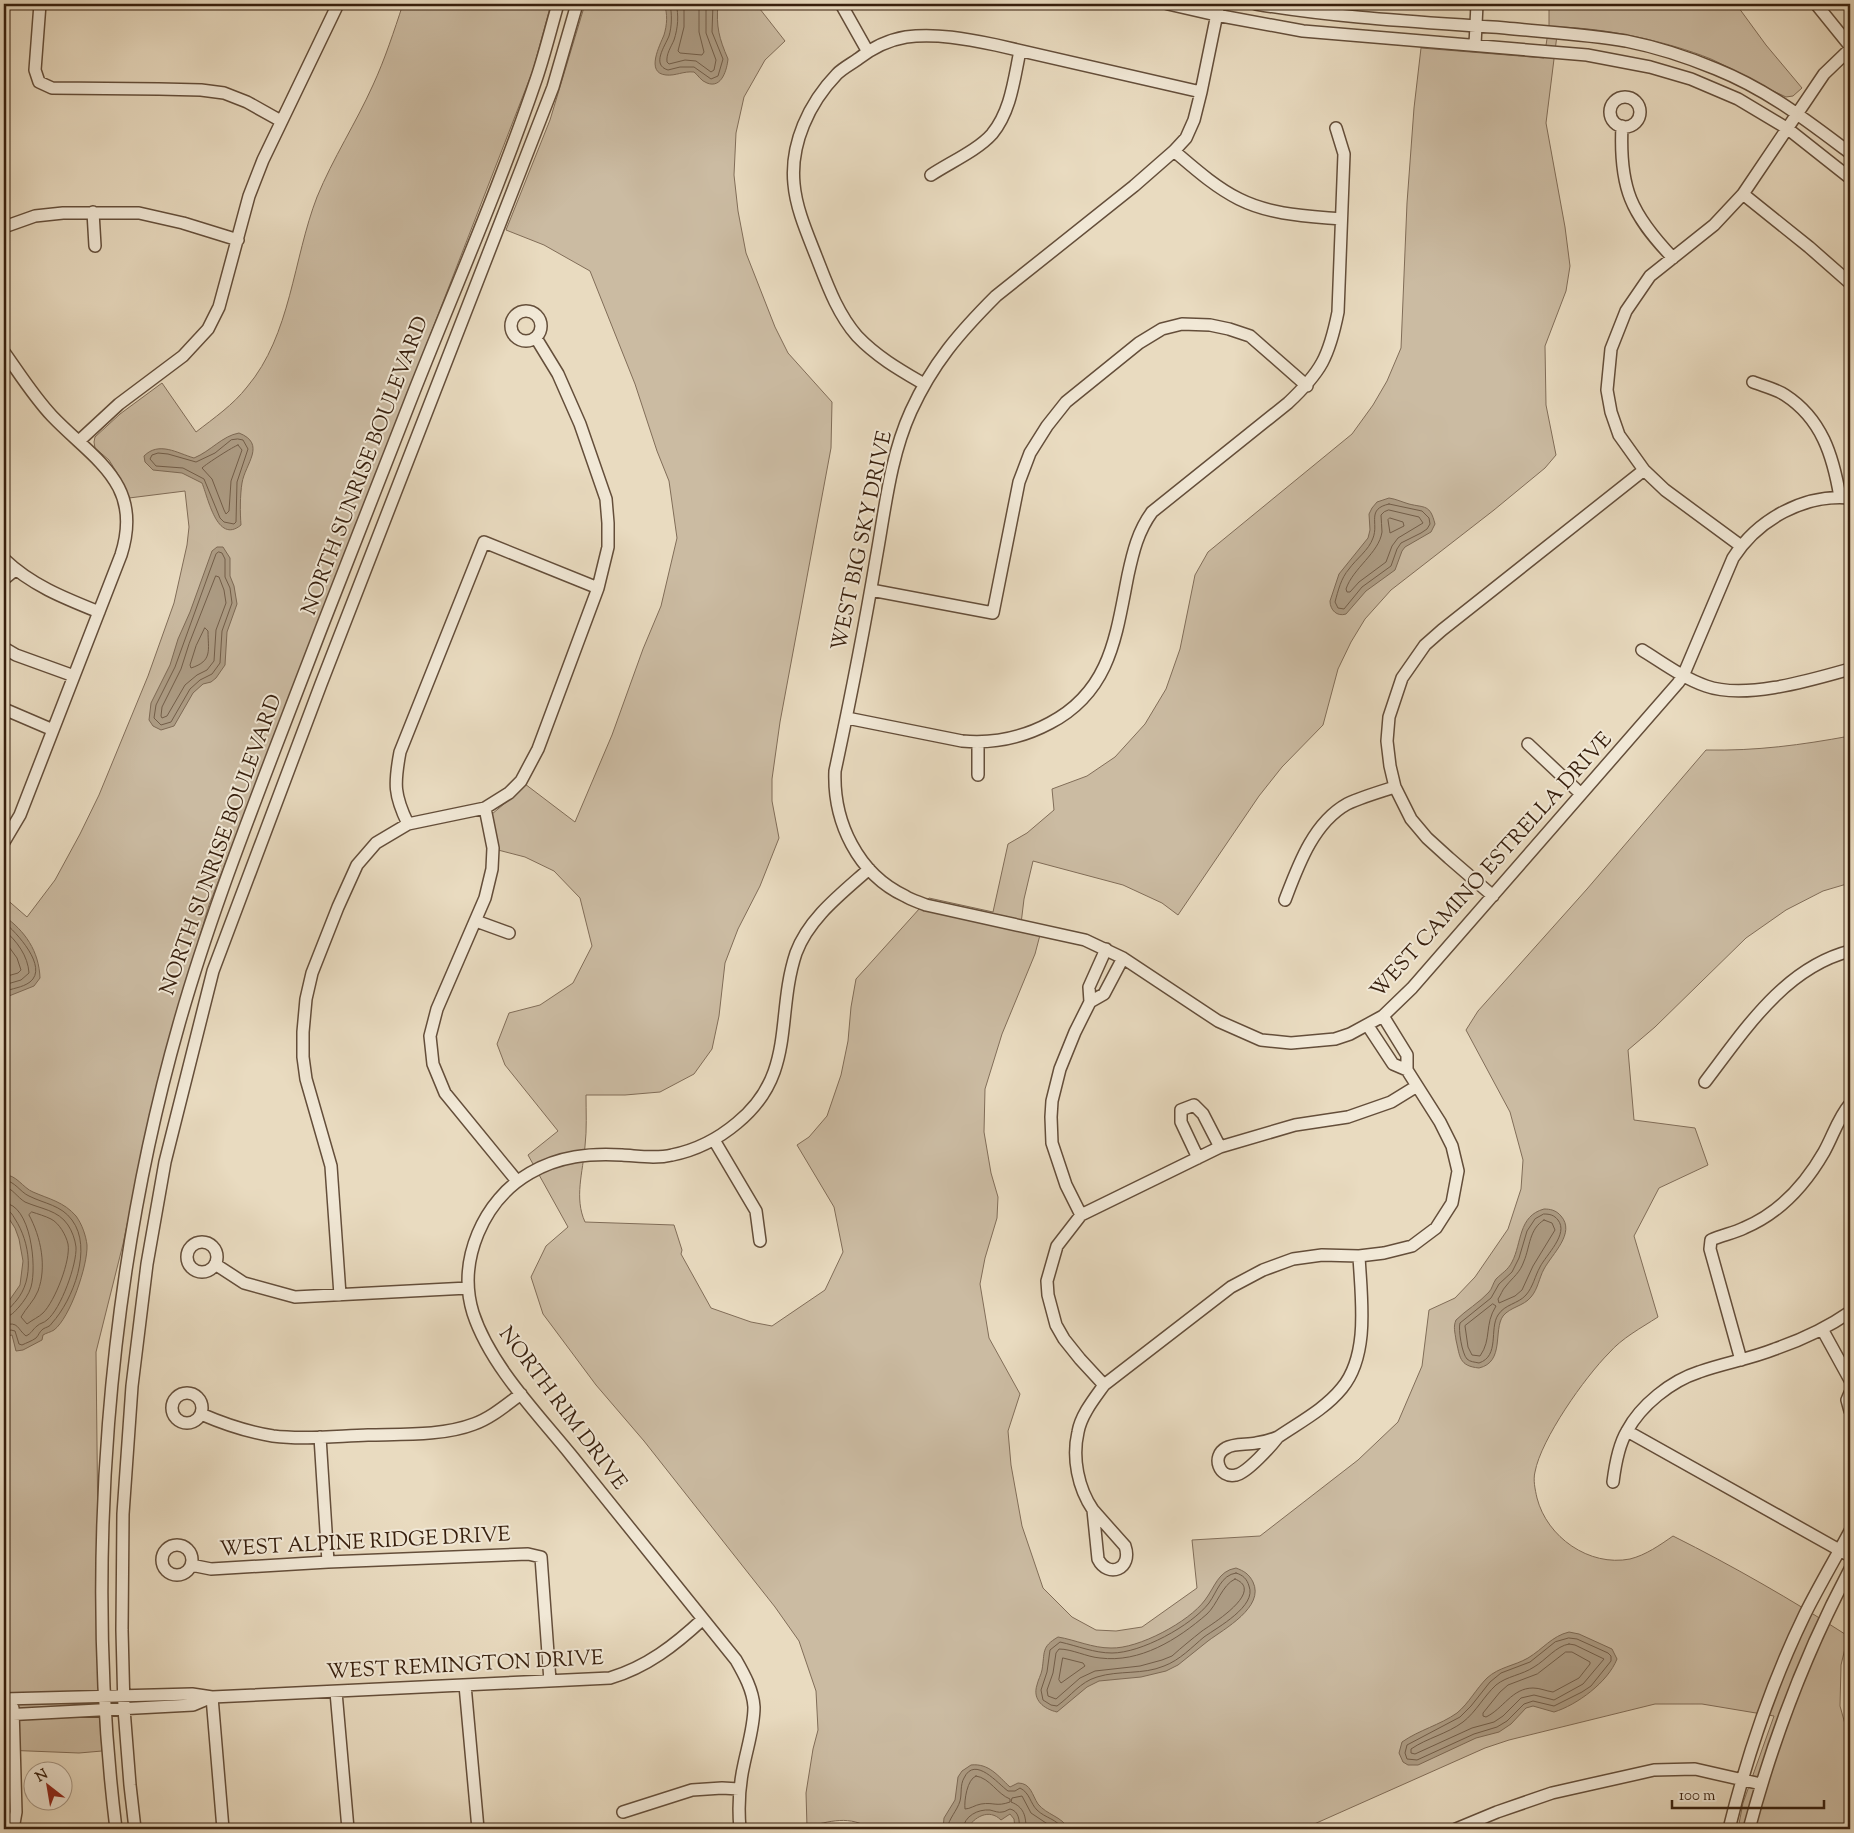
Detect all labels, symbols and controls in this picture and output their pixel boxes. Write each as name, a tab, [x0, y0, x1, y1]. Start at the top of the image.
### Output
street label: NORTH SUNRISE BOULEVARD	[295, 312, 437, 620]
street label: WEST BIG SKY DRIVE	[825, 428, 901, 654]
street label: NORTH SUNRISE BOULEVARD	[154, 690, 290, 1000]
street label: WEST CAMINO ESTRELLA DRIVE	[1364, 726, 1620, 1006]
street label: NORTH RIM DRIVE	[491, 1321, 634, 1497]
street label: WEST ALPINE RIDGE DRIVE	[219, 1520, 512, 1566]
street label: WEST REMINGTON DRIVE	[326, 1644, 605, 1688]
north arrow	[22, 1760, 72, 1810]
text: N	[32, 1765, 52, 1788]
scale bar	[1672, 1778, 1824, 1810]
text: 100 m	[1679, 1786, 1716, 1807]

